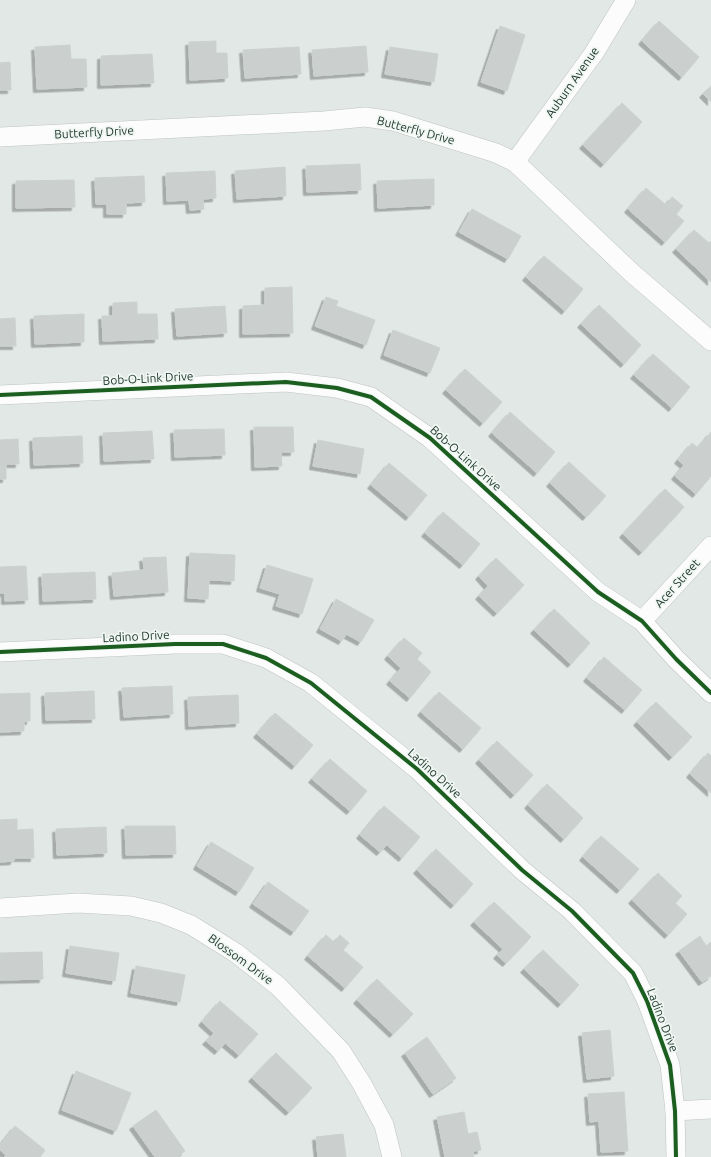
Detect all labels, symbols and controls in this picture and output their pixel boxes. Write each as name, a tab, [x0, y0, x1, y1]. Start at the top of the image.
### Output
street label: Auburn Avenue	[543, 44, 601, 120]
street label: Butterfly Drive	[376, 113, 456, 147]
street label: Butterfly Drive	[54, 123, 134, 141]
street label: Bob-O-Link Drive	[102, 369, 194, 387]
street label: Bob-O-Link Drive	[428, 423, 504, 493]
street label: Acer Street	[652, 556, 702, 610]
street label: Ladino Drive	[102, 628, 170, 644]
street label: Ladino Drive	[406, 746, 464, 800]
street label: Blossom Drive	[206, 931, 276, 987]
street label: Ladino Drive	[645, 986, 681, 1054]

